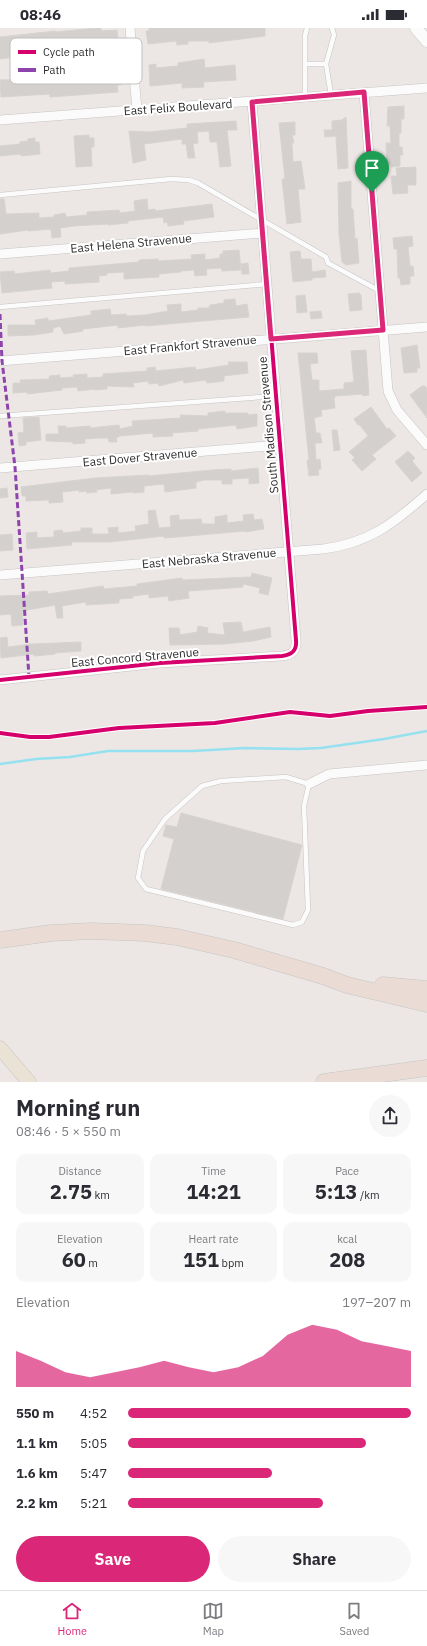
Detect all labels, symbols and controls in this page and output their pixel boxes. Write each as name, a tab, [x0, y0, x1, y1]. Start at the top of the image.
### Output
text: 08:46	[20, 5, 61, 24]
legend	[10, 38, 142, 84]
text: Cycle path	[43, 45, 95, 59]
text: Path	[43, 63, 66, 77]
street label: East Felix Boulevard	[123, 96, 233, 118]
pin	[355, 151, 389, 192]
icon: arrive	[361, 157, 383, 179]
street label: East Helena Stravenue	[70, 230, 193, 256]
street label: East Frankfort Stravenue	[123, 332, 257, 358]
street label: South Madison Stravenue	[255, 356, 281, 494]
street label: East Dover Stravenue	[82, 444, 198, 469]
street label: East Nebraska Stravenue	[141, 545, 277, 571]
street label: East Concord Stravenue	[70, 644, 200, 670]
text: Morning run	[16, 1093, 140, 1122]
button: share	[369, 1095, 411, 1137]
text: 08:46 · 5 × 550 m	[16, 1123, 121, 1140]
text: Distance	[58, 1164, 101, 1178]
text: Time	[201, 1164, 226, 1178]
text: Pace	[335, 1164, 359, 1178]
text: 2.75	[50, 1178, 92, 1205]
text: 14:21	[186, 1178, 241, 1205]
text: 5:13	[315, 1178, 357, 1205]
text: km	[92, 1188, 110, 1202]
text: /km	[357, 1188, 380, 1202]
text: Elevation	[57, 1232, 103, 1246]
text: Heart rate	[189, 1232, 238, 1246]
text: kcal	[337, 1232, 357, 1246]
text: 60	[62, 1246, 86, 1273]
text: 151	[183, 1246, 219, 1273]
text: 208	[329, 1246, 365, 1273]
text: m	[86, 1256, 98, 1270]
text: bpm	[219, 1256, 244, 1270]
text: Elevation	[16, 1294, 70, 1311]
text: 197–207 m	[342, 1294, 411, 1311]
text: 550 m	[16, 1405, 54, 1422]
text: 4:52	[80, 1405, 107, 1422]
text: 1.1 km	[16, 1435, 58, 1452]
text: 5:05	[80, 1435, 107, 1452]
text: 1.6 km	[16, 1465, 58, 1482]
text: 5:47	[80, 1465, 107, 1482]
text: 2.2 km	[16, 1495, 58, 1512]
text: 5:21	[80, 1495, 107, 1512]
button: Save	[16, 1536, 210, 1582]
button: Share	[218, 1536, 411, 1582]
tab: Home	[58, 1600, 87, 1638]
tab: Map	[202, 1600, 224, 1638]
tab: Saved	[339, 1600, 369, 1638]

